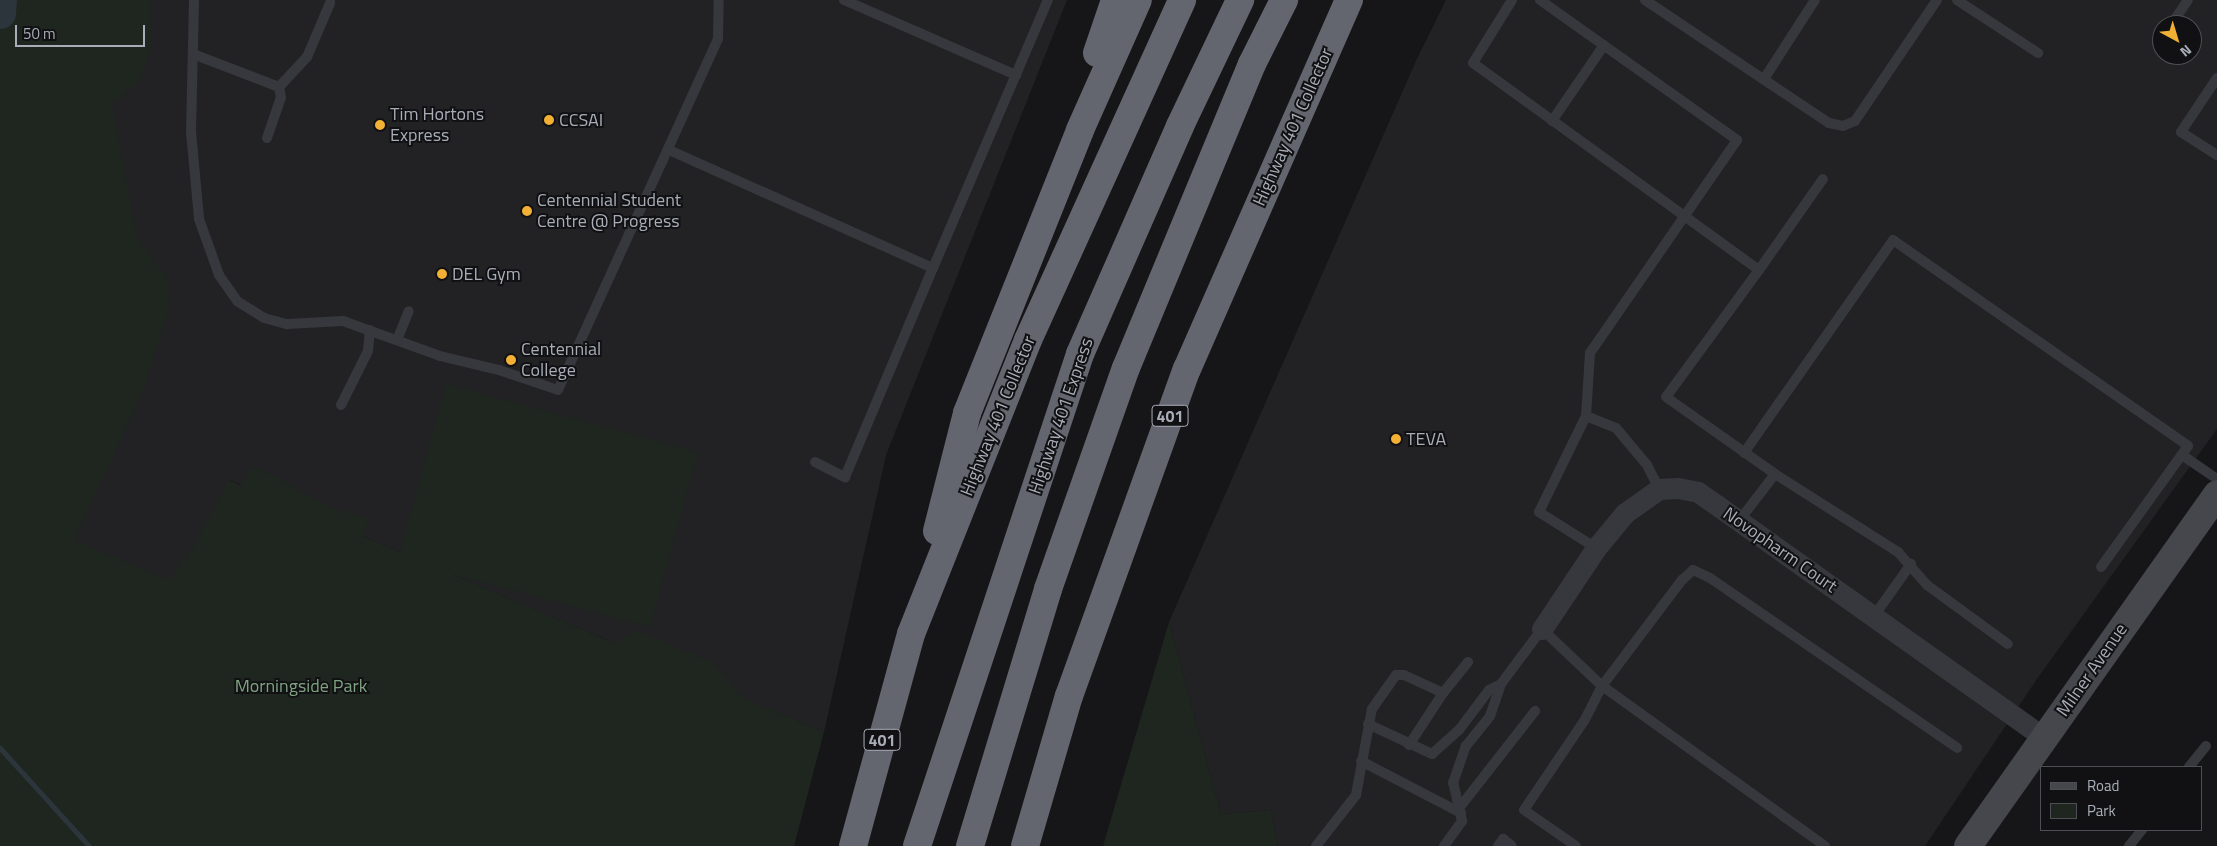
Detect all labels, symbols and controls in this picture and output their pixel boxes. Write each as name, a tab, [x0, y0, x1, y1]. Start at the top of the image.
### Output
scale bar	[18, 15, 148, 47]
north arrow	[2152, 15, 2202, 65]
text: 50 m	[23, 22, 56, 45]
text: N	[2176, 40, 2197, 62]
street label: Highway 401 Collector	[1248, 45, 1338, 209]
place label: Tim Hortons Express	[390, 104, 484, 146]
place label: CCSAI	[559, 109, 603, 131]
marker: CCSAI	[543, 114, 555, 126]
marker: Tim Hortons Express	[374, 119, 386, 131]
place label: Centennial Student Centre @ Progress	[537, 190, 681, 232]
marker: Centennial Student Centre @ Progress	[521, 205, 533, 217]
place label: DEL Gym	[452, 263, 521, 285]
marker: DEL Gym	[436, 268, 448, 280]
street label: Highway 401 Collector	[956, 333, 1040, 499]
street label: Highway 401 Express	[1024, 335, 1098, 497]
place label: Centennial College	[521, 339, 601, 382]
marker: Centennial College	[505, 354, 517, 366]
road number: 401	[1151, 402, 1189, 430]
place label: TEVA	[1406, 428, 1446, 450]
marker: TEVA	[1390, 433, 1402, 445]
street label: Novopharm Court	[1719, 503, 1841, 597]
street label: Milner Avenue	[2052, 619, 2132, 721]
park label: Morningside Park	[235, 675, 367, 697]
road number: 401	[863, 726, 901, 754]
legend	[2040, 766, 2202, 831]
text: Road	[2087, 774, 2119, 797]
text: Park	[2087, 799, 2116, 822]

